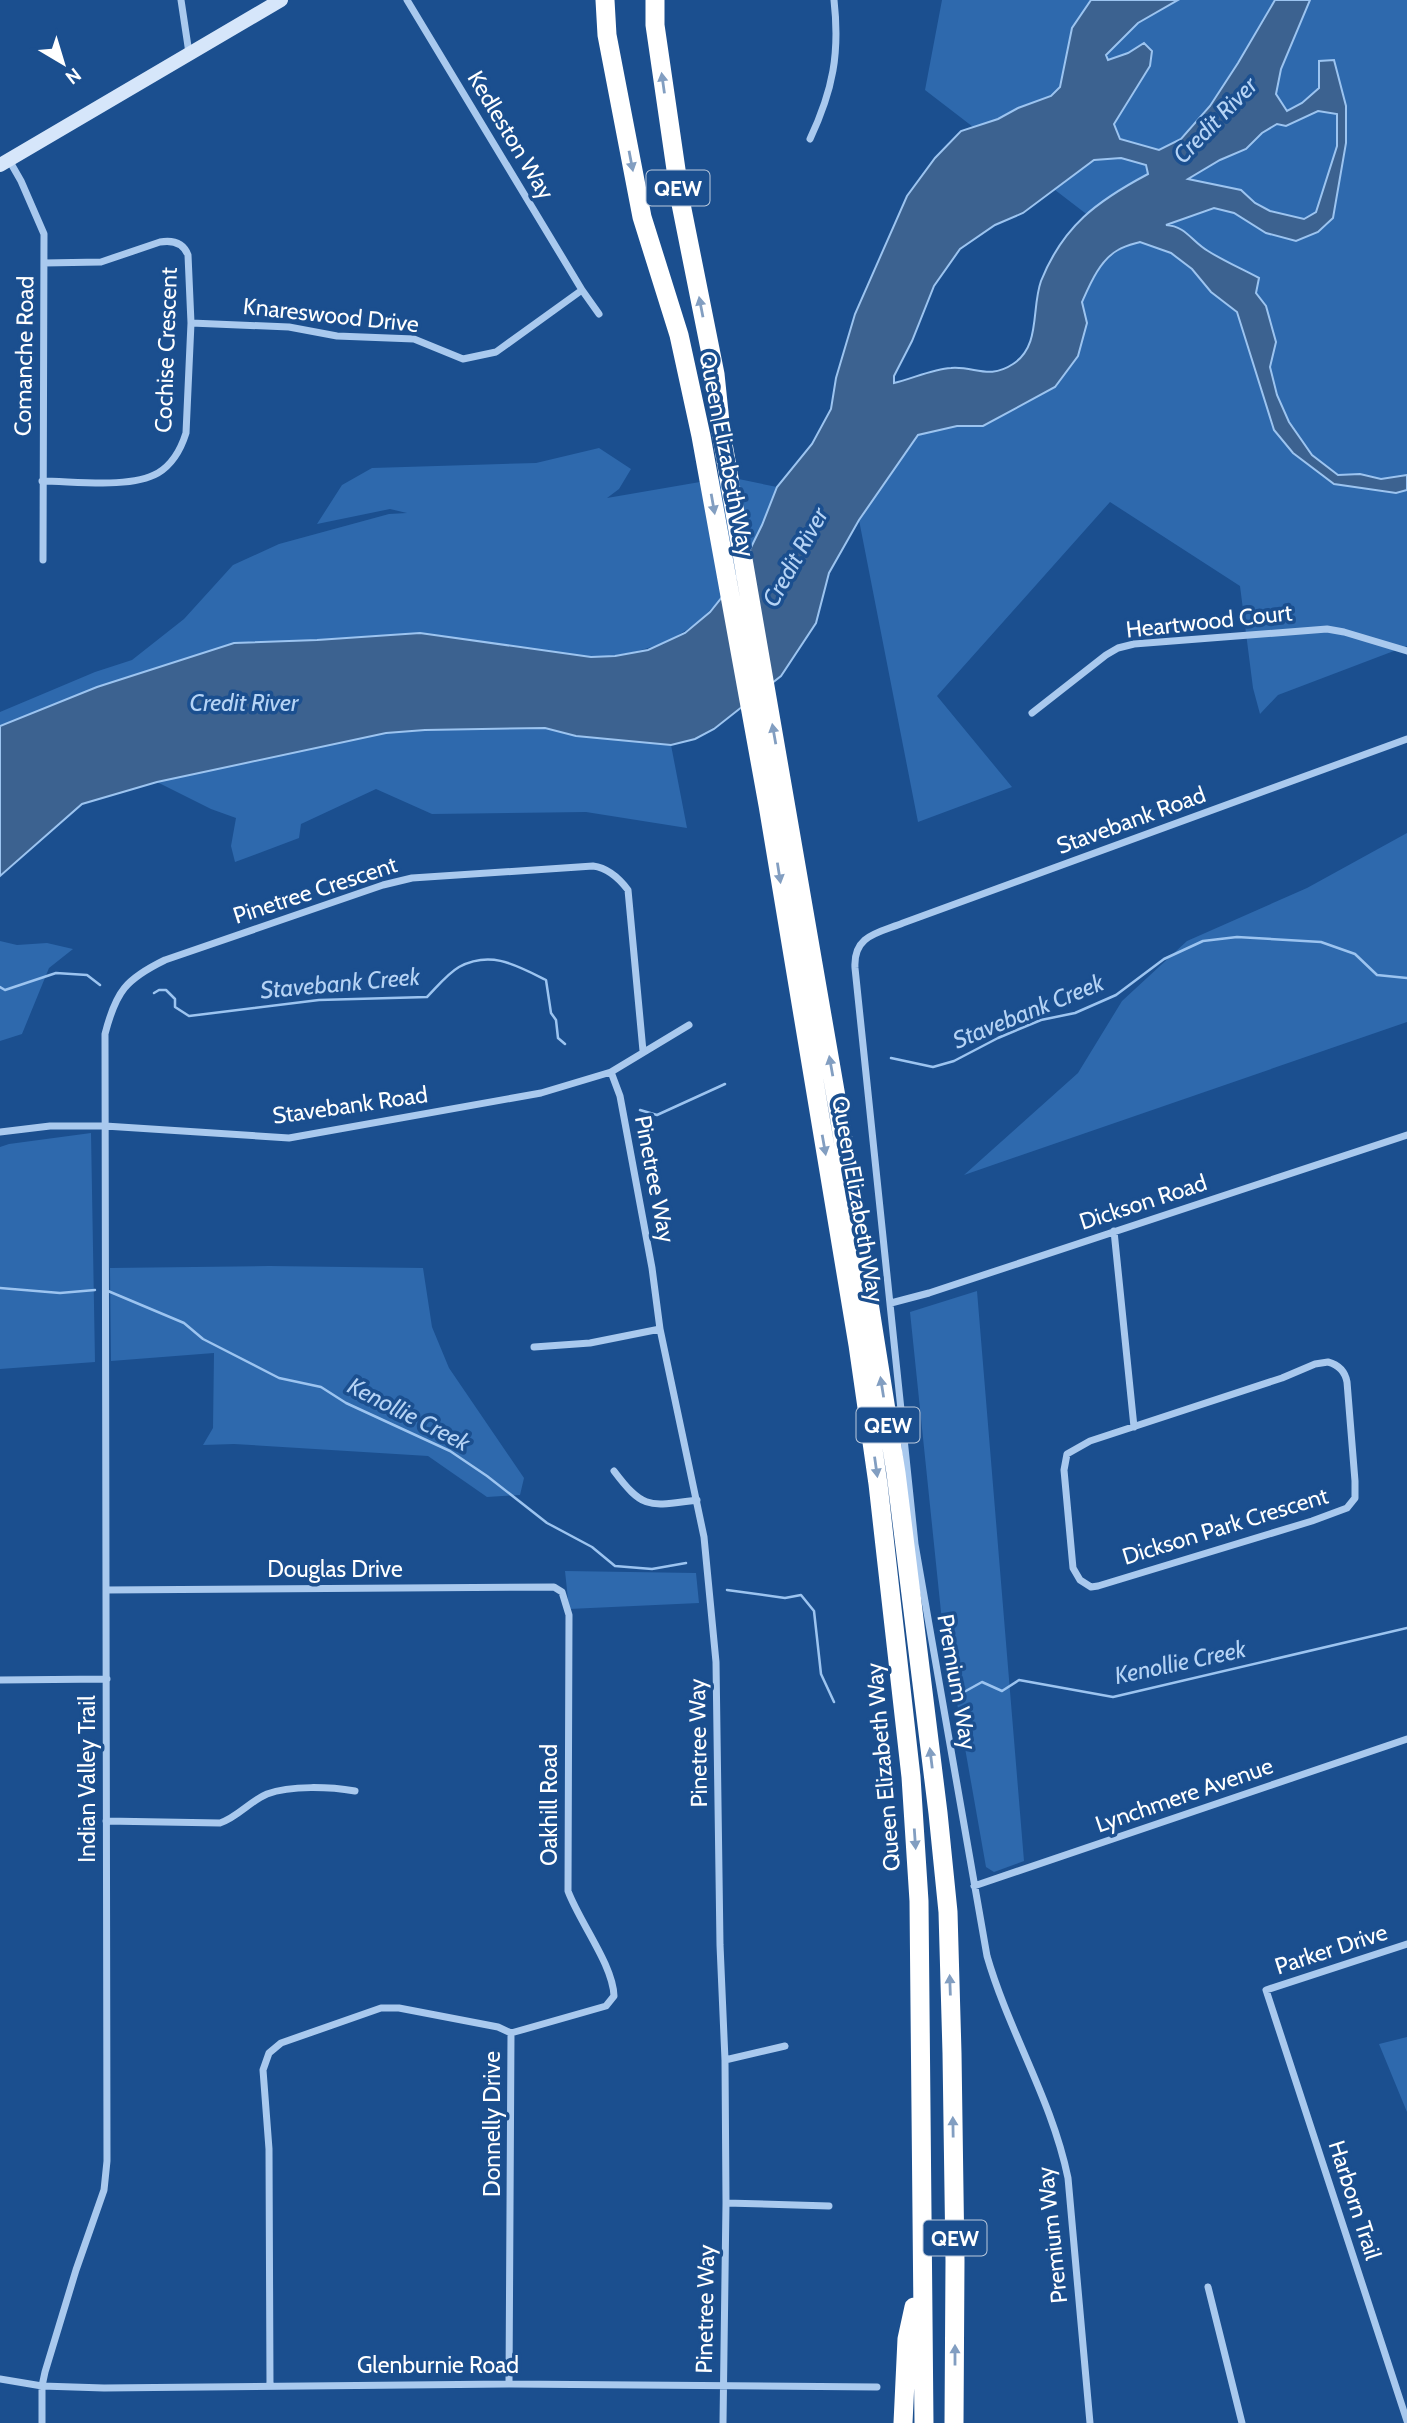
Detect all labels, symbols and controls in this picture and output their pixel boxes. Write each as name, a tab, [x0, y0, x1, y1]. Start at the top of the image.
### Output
north arrow	[28, 28, 98, 98]
text: N	[61, 63, 86, 89]
street label: Kedleston Way	[462, 66, 560, 205]
water label: Credit River	[1167, 70, 1264, 169]
one-way arrow	[657, 72, 668, 94]
one-way arrow	[626, 150, 637, 172]
road number: QEW	[646, 170, 710, 206]
street label: Cochise Crescent	[149, 267, 183, 433]
street label: Comanche Road	[9, 276, 39, 436]
street label: Knareswood Drive	[242, 292, 420, 338]
one-way arrow	[696, 296, 707, 318]
street label: Queen Elizabeth Way	[693, 349, 761, 560]
one-way arrow	[708, 493, 719, 515]
water label: Credit River	[756, 501, 835, 612]
street label: Heartwood Court	[1124, 598, 1294, 644]
water label: Credit River	[190, 688, 300, 717]
one-way arrow	[768, 723, 779, 745]
street label: Stavebank Road	[1053, 780, 1209, 860]
street label: Pinetree Crescent	[229, 850, 401, 930]
one-way arrow	[774, 862, 785, 884]
water label: Stavebank Creek	[259, 962, 422, 1004]
water label: Stavebank Creek	[948, 967, 1108, 1054]
one-way arrow	[825, 1055, 836, 1077]
street label: Stavebank Road	[271, 1080, 429, 1130]
street label: Queen Elizabeth Way	[826, 1094, 890, 1305]
street label: Pinetree Way	[629, 1113, 681, 1245]
one-way arrow	[819, 1134, 830, 1156]
street label: Dickson Road	[1076, 1168, 1210, 1236]
water label: Kenollie Creek	[343, 1371, 476, 1458]
one-way arrow	[876, 1376, 887, 1398]
road number: QEW	[856, 1408, 920, 1442]
one-way arrow	[870, 1456, 881, 1478]
street label: Dickson Park Crescent	[1119, 1481, 1332, 1571]
street label: Douglas Drive	[267, 1555, 403, 1583]
street label: Premium Way	[931, 1612, 983, 1752]
water label: Kenollie Creek	[1112, 1634, 1249, 1690]
street label: Queen Elizabeth Way	[860, 1661, 906, 1872]
street label: Pinetree Way	[683, 1678, 713, 1808]
street label: Indian Valley Trail	[73, 1695, 101, 1863]
street label: Oakhill Road	[535, 1744, 563, 1866]
one-way arrow	[926, 1747, 937, 1769]
street label: Lynchmere Avenue	[1092, 1751, 1277, 1839]
one-way arrow	[909, 1828, 920, 1850]
street label: Parker Drive	[1271, 1918, 1391, 1980]
one-way arrow	[944, 1974, 955, 1996]
street label: Donnelly Drive	[478, 2051, 506, 2197]
one-way arrow	[947, 2116, 959, 2138]
street label: Harborn Trail	[1323, 2137, 1388, 2264]
street label: Premium Way	[1031, 2165, 1073, 2305]
road number: QEW	[923, 2220, 986, 2256]
street label: Pinetree Way	[690, 2244, 720, 2374]
one-way arrow	[949, 2344, 961, 2366]
street label: Glenburnie Road	[357, 2351, 519, 2379]

